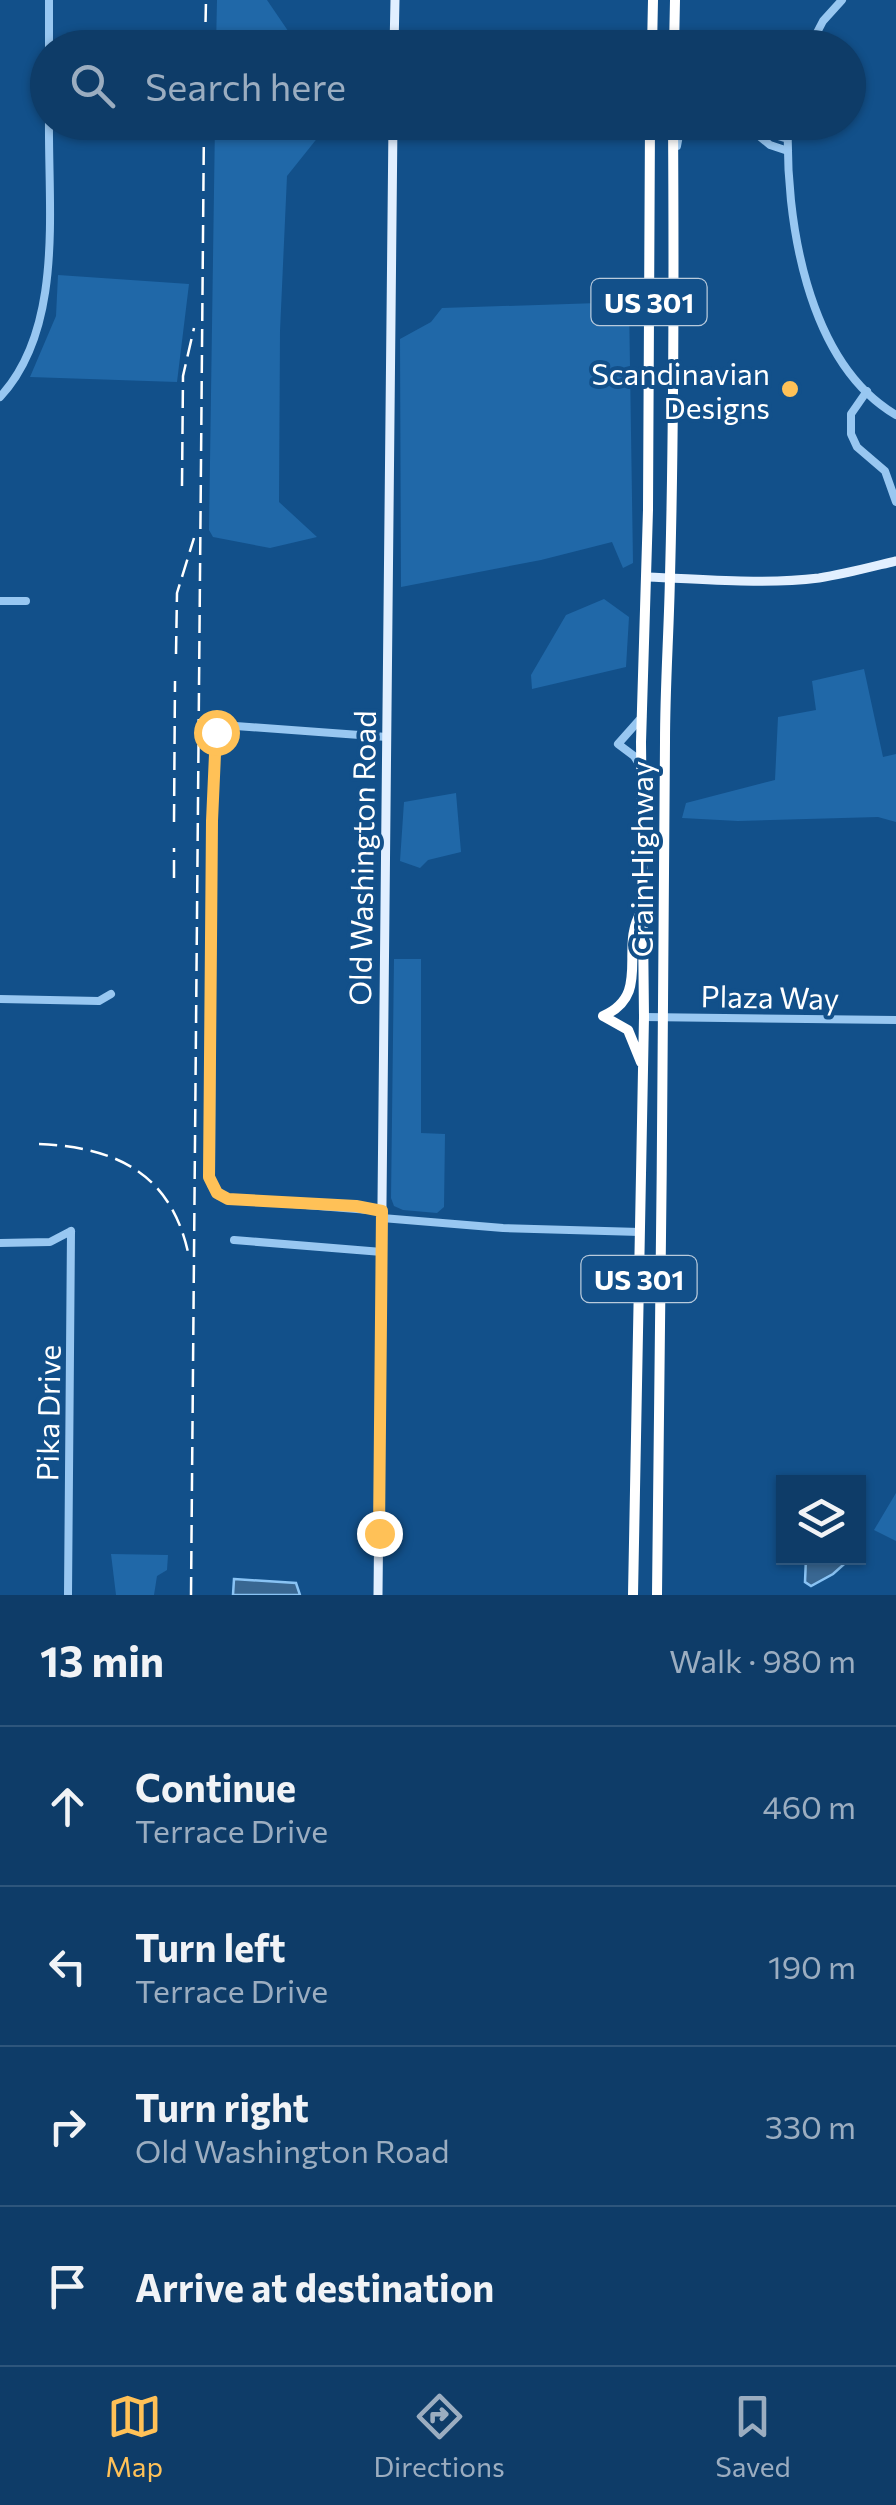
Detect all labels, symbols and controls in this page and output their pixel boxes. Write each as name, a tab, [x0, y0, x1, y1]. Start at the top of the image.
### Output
search box	[30, 30, 866, 140]
icon: search	[65, 58, 120, 113]
text: Search here	[145, 62, 346, 109]
road number: US 301	[592, 279, 706, 325]
place label: Scandinavian Designs	[591, 354, 770, 425]
marker: Scandinavian Designs	[779, 378, 801, 400]
route start	[194, 710, 240, 756]
street label: Old Washington Road	[340, 710, 382, 1006]
street label: Crain Highway	[622, 761, 659, 957]
street label: Plaza Way	[701, 976, 839, 1016]
road number: US 301	[582, 1256, 696, 1302]
street label: Pika Drive	[27, 1344, 67, 1482]
map controls	[776, 1475, 866, 1565]
button: layers	[776, 1475, 866, 1565]
route end	[357, 1511, 403, 1557]
text: 13 min	[40, 1634, 164, 1686]
text: Walk · 980 m	[669, 1640, 856, 1680]
text: Continue	[135, 1763, 296, 1810]
icon: ahead	[40, 1779, 95, 1834]
text: 460 m	[762, 1786, 856, 1826]
text: Terrace Drive	[135, 1810, 328, 1850]
text: Turn left	[135, 1923, 286, 1970]
icon: left	[40, 1939, 95, 1994]
text: 190 m	[768, 1946, 856, 1986]
text: Terrace Drive	[135, 1970, 328, 2010]
text: Turn right	[135, 2083, 309, 2130]
icon: right	[40, 2099, 95, 2154]
text: 330 m	[765, 2106, 856, 2146]
text: Old Washington Road	[135, 2130, 450, 2170]
icon: arrive	[40, 2259, 95, 2314]
text: Arrive at destination	[135, 2263, 494, 2310]
tab: Map	[105, 2389, 163, 2483]
tab: Directions	[373, 2389, 505, 2483]
tab: Saved	[715, 2389, 791, 2483]

